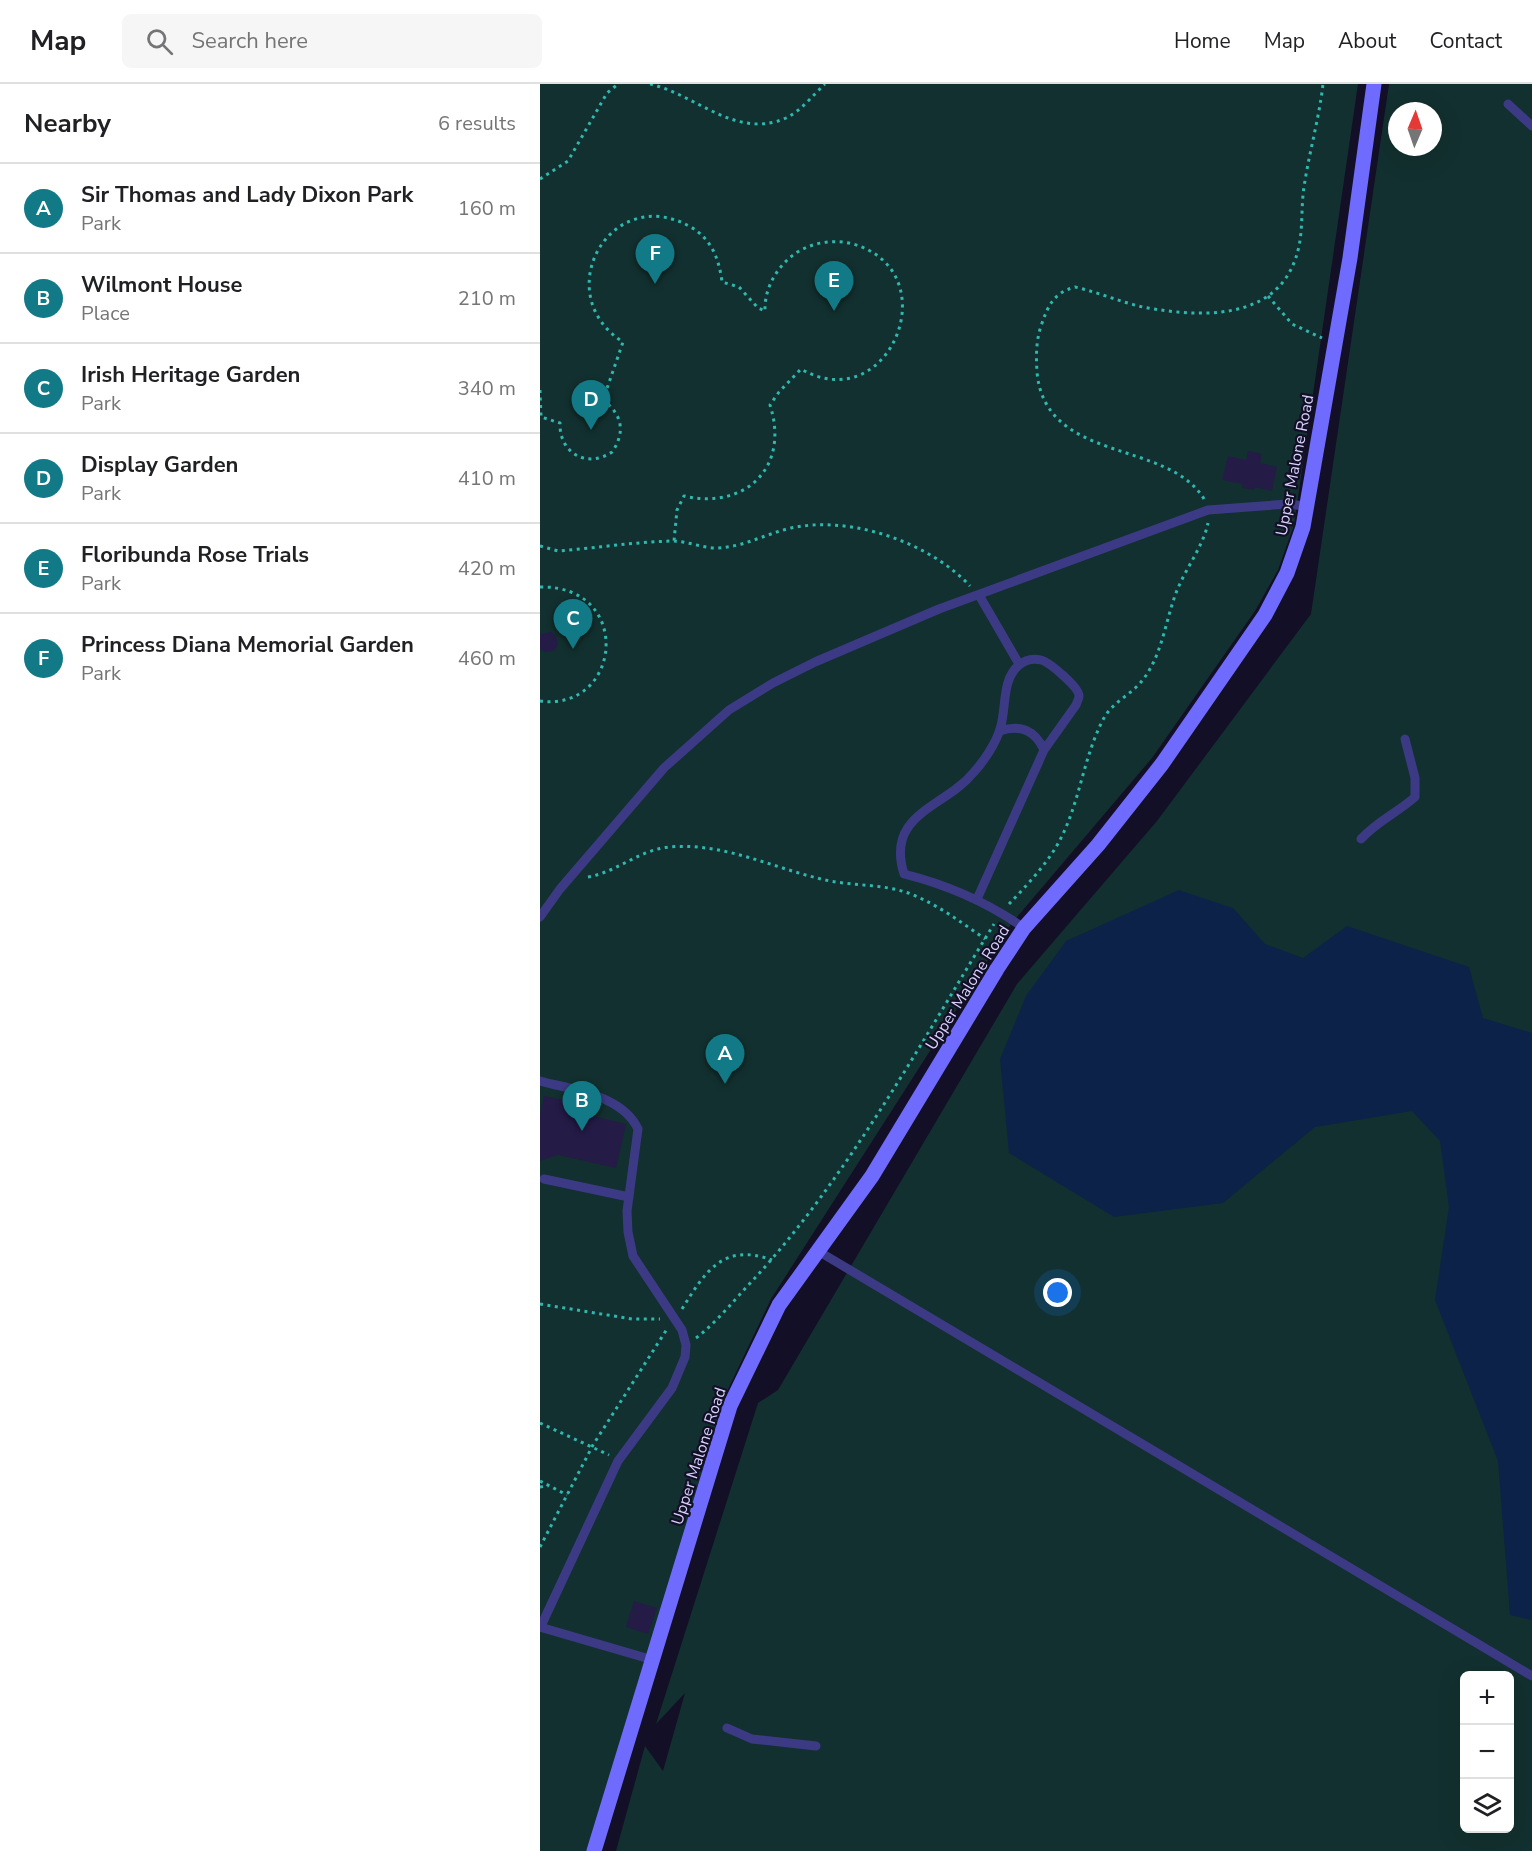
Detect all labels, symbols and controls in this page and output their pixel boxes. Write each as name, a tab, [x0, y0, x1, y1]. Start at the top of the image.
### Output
search box	[122, 14, 542, 68]
text: Map	[30, 22, 86, 60]
icon: search	[143, 25, 176, 58]
text: Search here	[191, 26, 308, 56]
text: Home	[1174, 27, 1231, 55]
text: Map	[1264, 27, 1305, 55]
text: About	[1338, 27, 1396, 55]
text: Contact	[1429, 27, 1502, 55]
north arrow	[1388, 102, 1442, 156]
text: Nearby	[24, 106, 111, 141]
text: 6 results	[438, 110, 516, 137]
text: Sir Thomas and Lady Dixon Park	[81, 180, 413, 210]
text: A	[36, 195, 51, 222]
text: 160 m	[458, 195, 516, 222]
text: Park	[81, 210, 121, 237]
pin: F	[636, 234, 674, 284]
pin: E	[814, 262, 854, 311]
text: Wilmont House	[81, 270, 242, 300]
text: B	[37, 285, 50, 312]
text: 210 m	[458, 285, 516, 312]
text: Place	[81, 300, 130, 327]
text: Irish Heritage Garden	[81, 360, 300, 390]
text: C	[37, 375, 50, 402]
text: 340 m	[458, 375, 516, 402]
pin: D	[572, 380, 610, 430]
text: Park	[81, 390, 121, 417]
street label: Upper Malone Road	[1271, 393, 1319, 538]
text: Display Garden	[81, 450, 238, 480]
text: D	[36, 465, 51, 492]
text: 410 m	[458, 465, 516, 492]
text: Park	[81, 480, 121, 507]
text: Floribunda Rose Trials	[81, 540, 309, 570]
text: E	[38, 555, 49, 582]
text: 420 m	[458, 555, 516, 582]
text: Park	[81, 570, 121, 597]
pin: C	[554, 600, 592, 649]
text: Princess Diana Memorial Garden	[81, 630, 414, 660]
text: F	[38, 645, 49, 672]
text: 460 m	[458, 645, 516, 672]
text: Park	[81, 660, 121, 687]
street label: Upper Malone Road	[921, 921, 1015, 1054]
pin: A	[706, 1034, 744, 1084]
pin: B	[562, 1082, 602, 1131]
your location	[1043, 1278, 1072, 1307]
street label: Upper Malone Road	[666, 1385, 732, 1528]
map controls	[1460, 1671, 1514, 1833]
button: +	[1460, 1671, 1514, 1725]
button: −	[1460, 1725, 1514, 1779]
button: layers	[1460, 1779, 1514, 1833]

